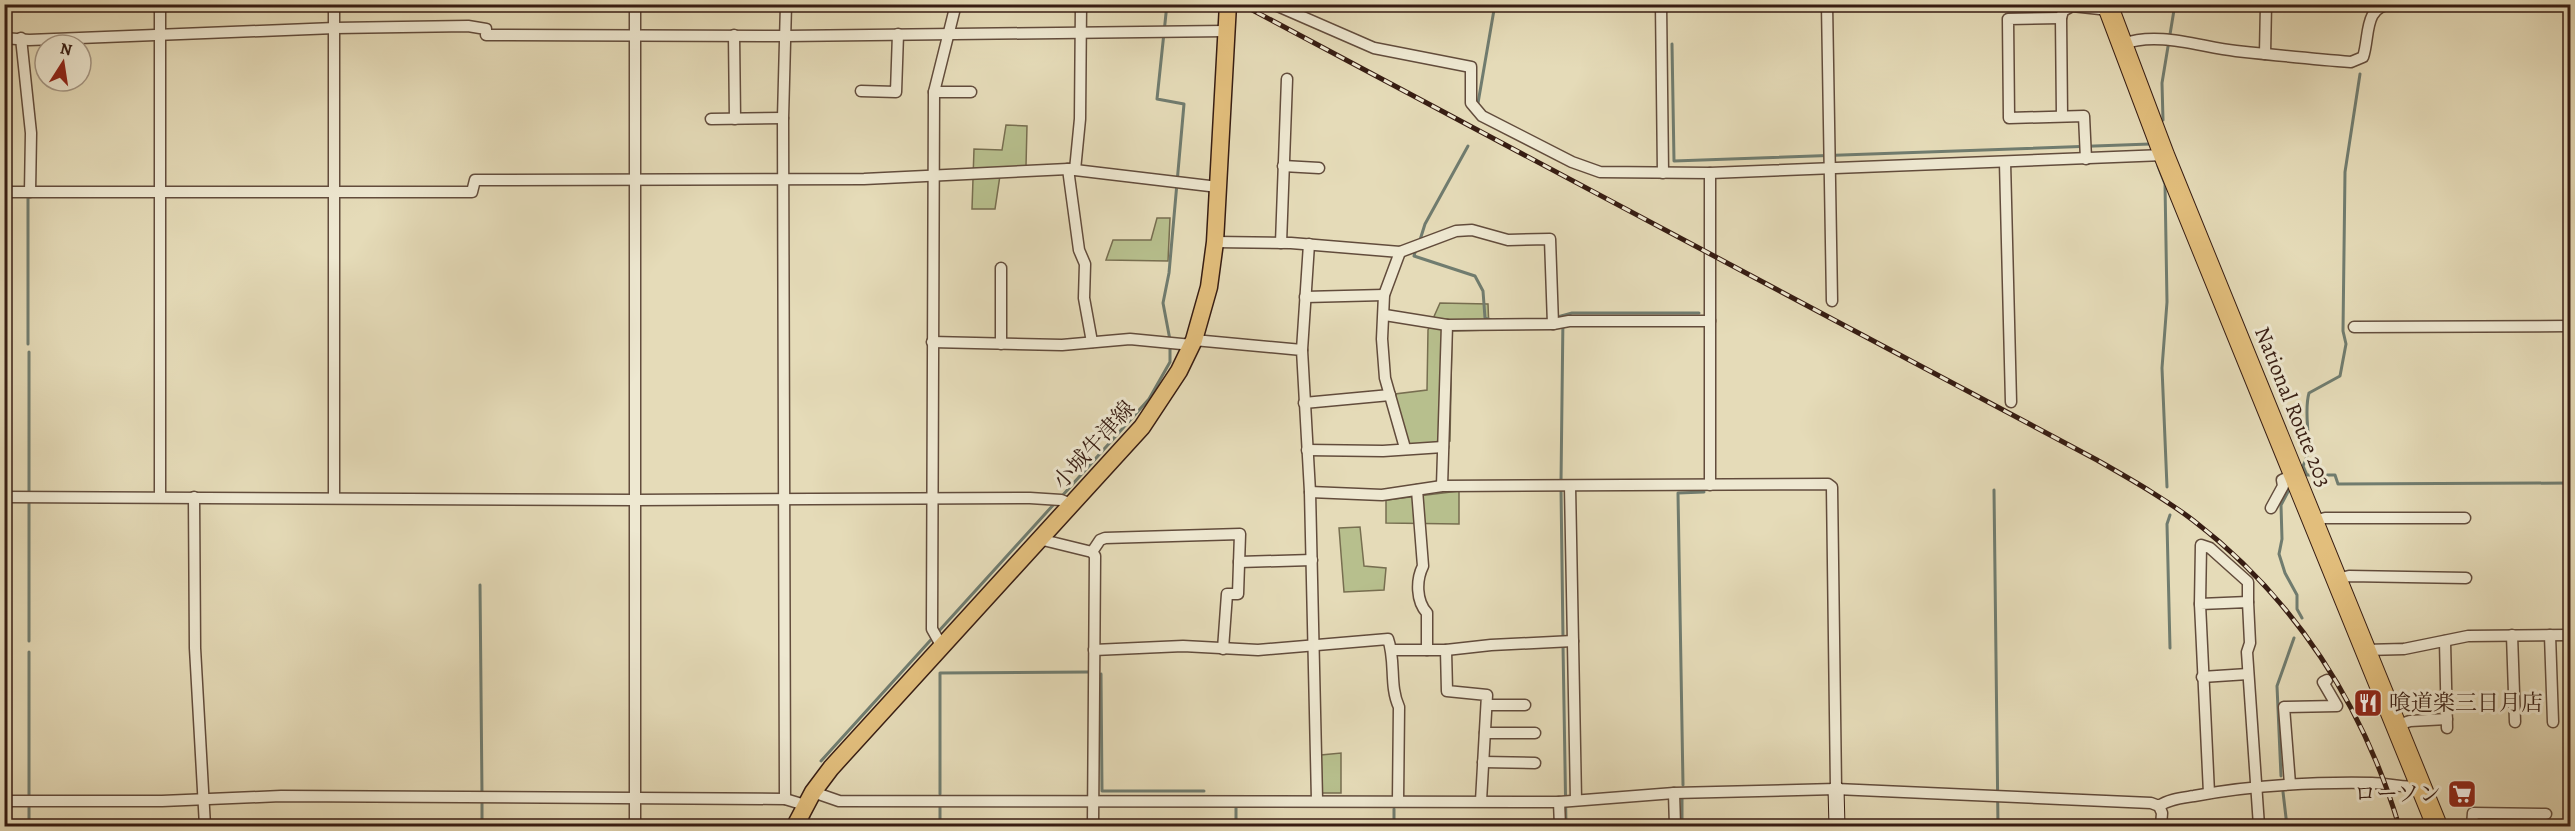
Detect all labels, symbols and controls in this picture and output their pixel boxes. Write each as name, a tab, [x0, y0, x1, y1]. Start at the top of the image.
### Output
north arrow	[33, 33, 93, 93]
text: N	[58, 37, 74, 61]
street label: National Route 203	[2247, 322, 2339, 492]
street label: 小城牛津線	[1046, 394, 1142, 496]
restaurant icon: 喰道楽三日月店	[2352, 687, 2384, 719]
place label: 喰道楽三日月店	[2389, 688, 2543, 718]
supermarket icon: ローソン	[2446, 778, 2478, 810]
place label: ローソン	[2354, 779, 2441, 809]

